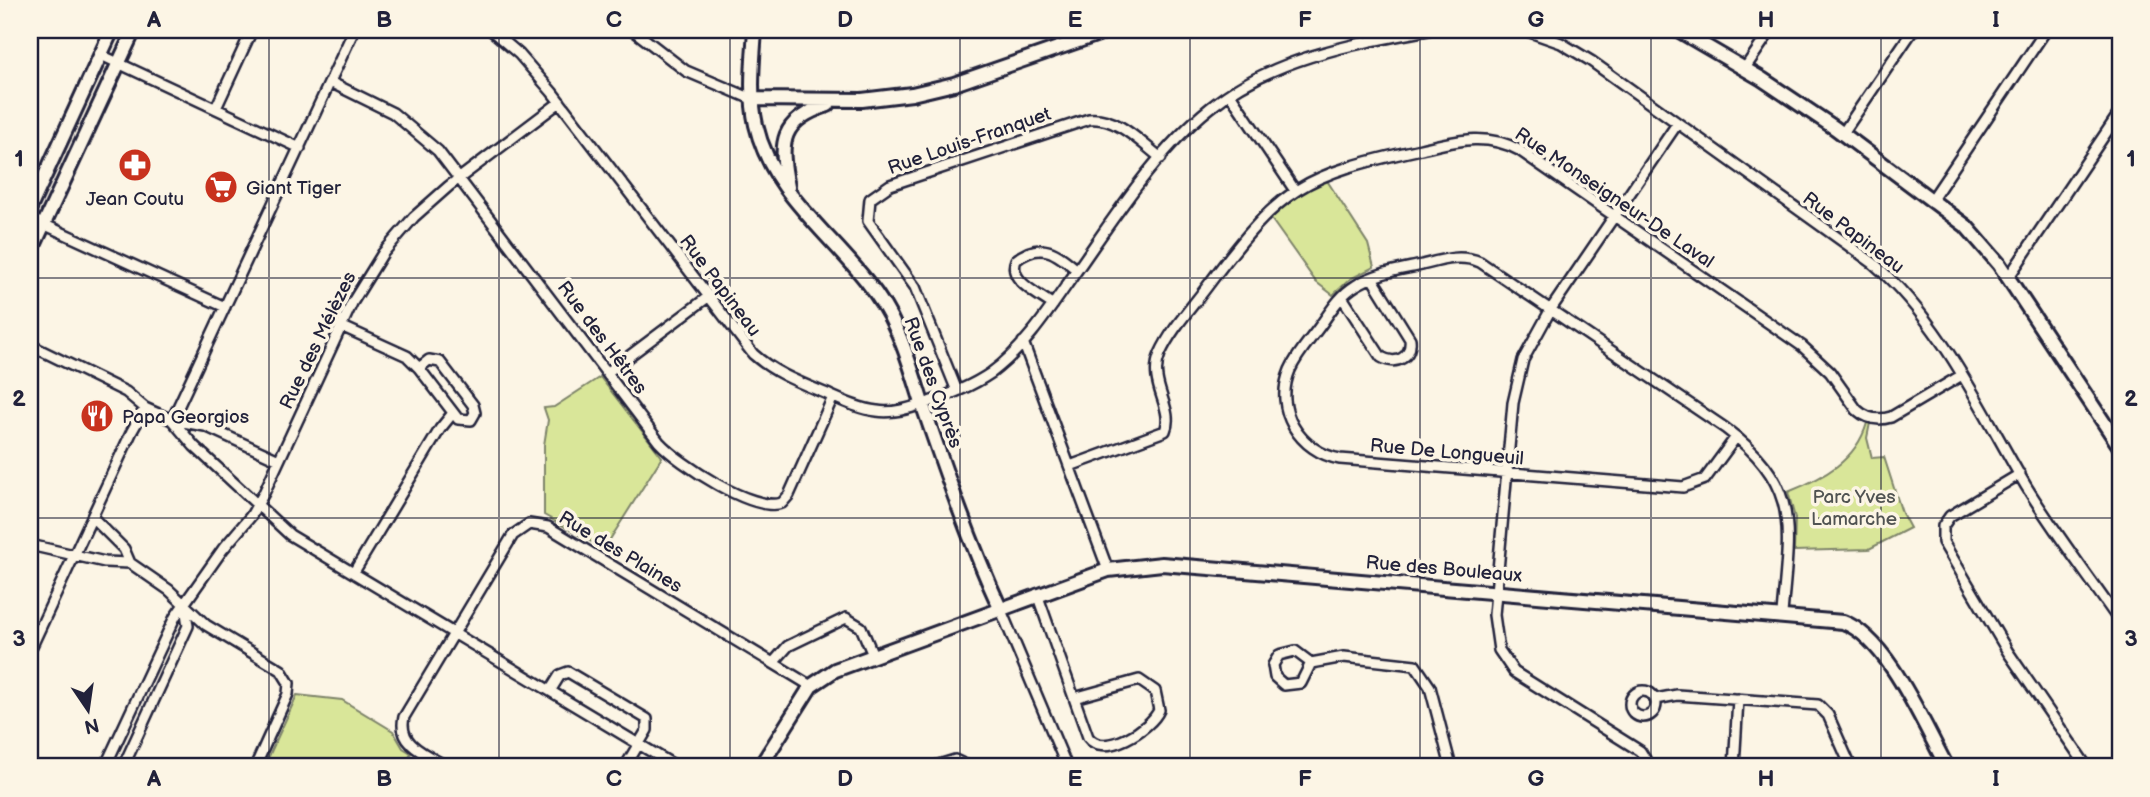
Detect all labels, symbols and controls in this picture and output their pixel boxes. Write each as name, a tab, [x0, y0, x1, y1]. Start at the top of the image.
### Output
text: A	[146, 6, 162, 34]
text: B	[376, 6, 392, 34]
text: C	[606, 6, 622, 34]
text: D	[837, 6, 853, 34]
text: E	[1068, 6, 1083, 34]
text: F	[1298, 6, 1312, 34]
text: G	[1528, 6, 1545, 34]
text: H	[1757, 6, 1775, 34]
text: I	[1992, 6, 2000, 34]
street label: Rue Louis-Franquet	[885, 103, 1054, 180]
street label: Rue Monseigneur-De Laval	[1510, 123, 1718, 274]
text: 1	[14, 145, 24, 173]
text: 1	[2126, 145, 2136, 173]
pharmacy icon: Jean Coutu	[116, 146, 154, 184]
supermarket icon: Giant Tiger	[202, 168, 240, 206]
place label: Giant Tiger	[246, 177, 342, 200]
place label: Jean Coutu	[86, 188, 184, 211]
street label: Rue Papineau	[1798, 188, 1908, 279]
street label: Rue Papineau	[674, 231, 765, 341]
street label: Rue des Mélèzes	[275, 268, 362, 413]
street label: Rue des Hêtres	[552, 277, 652, 399]
street label: Rue des Cyprès	[898, 314, 967, 451]
text: 2	[12, 385, 26, 413]
text: 2	[2124, 385, 2138, 413]
restaurant icon: Papa Georgios	[78, 397, 116, 435]
place label: Papa Georgios	[122, 406, 249, 429]
street label: Rue De Longueuil	[1369, 434, 1525, 471]
park label: Parc Yves Lamarche	[1811, 486, 1897, 531]
street label: Rue des Plaines	[554, 506, 686, 598]
street label: Rue des Bouleaux	[1365, 551, 1523, 588]
text: 3	[12, 625, 26, 653]
text: 3	[2124, 625, 2138, 653]
north arrow	[52, 674, 122, 744]
text: N	[82, 712, 101, 738]
text: A	[146, 765, 162, 793]
text: B	[376, 765, 392, 793]
text: C	[606, 765, 622, 793]
text: D	[837, 765, 853, 793]
text: E	[1068, 765, 1083, 793]
text: F	[1298, 765, 1312, 793]
text: G	[1528, 765, 1545, 793]
text: H	[1757, 765, 1775, 793]
text: I	[1992, 765, 2000, 793]

